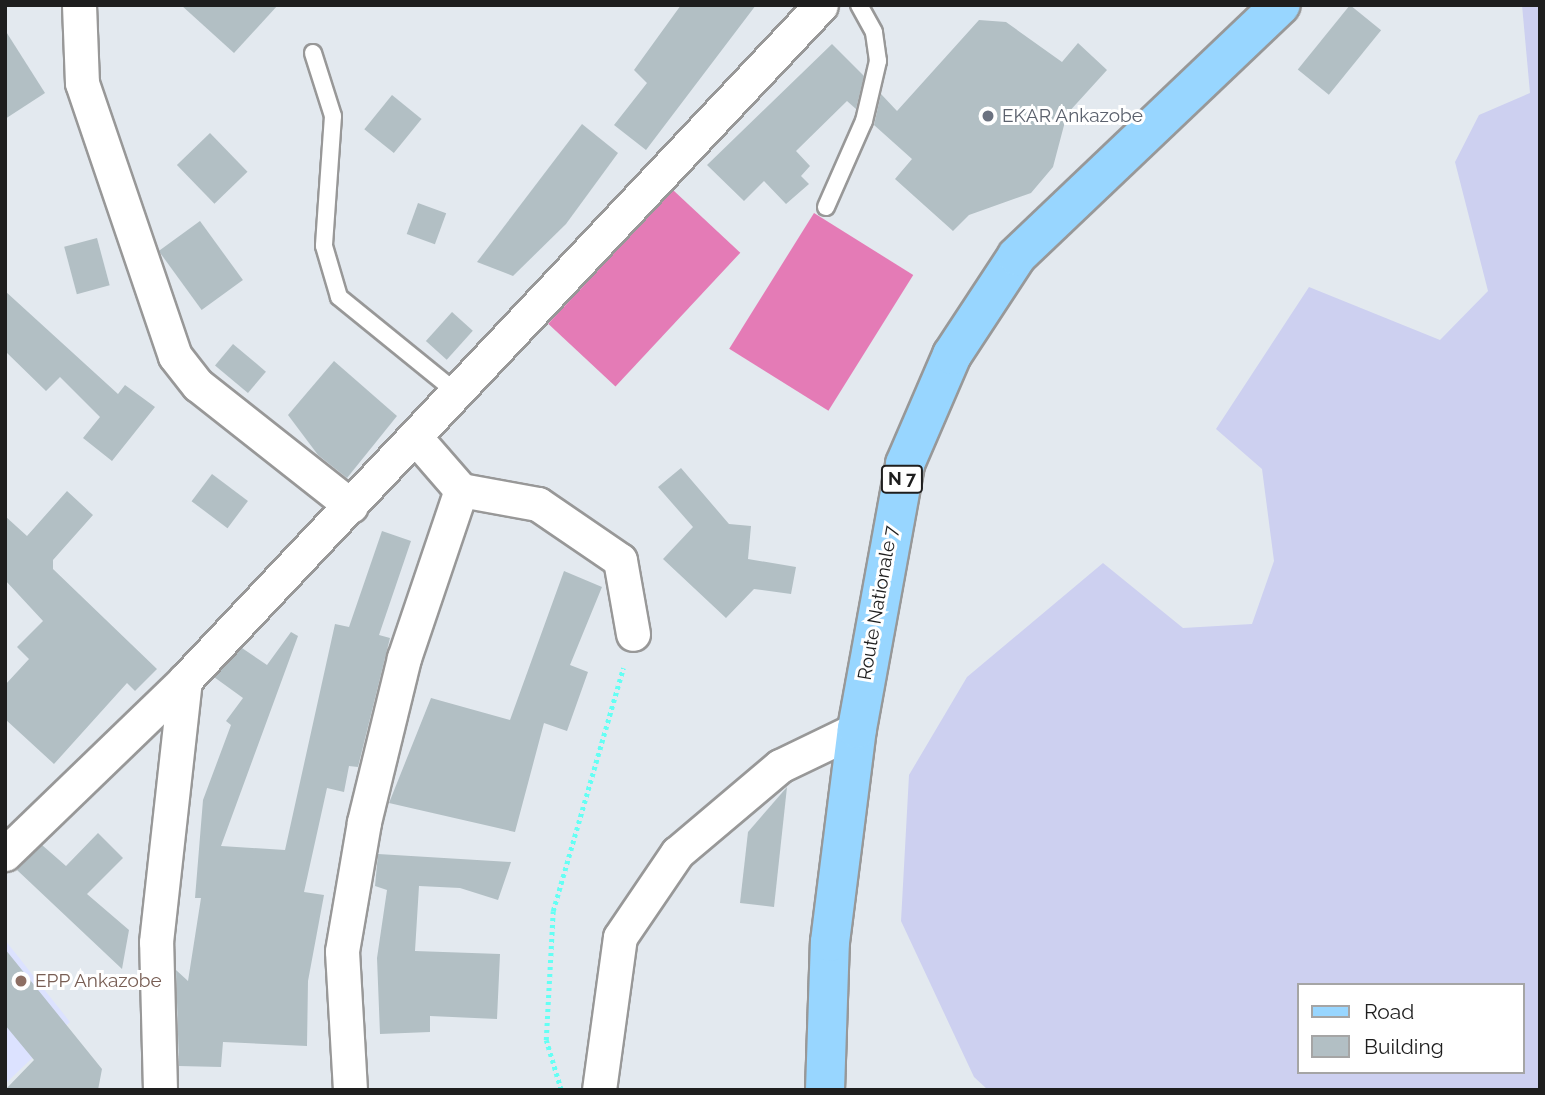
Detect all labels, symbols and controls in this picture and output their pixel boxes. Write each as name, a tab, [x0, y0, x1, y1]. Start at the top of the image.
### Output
place label: EKAR Ankazobe	[1002, 105, 1144, 127]
marker: EKAR Ankazobe	[980, 108, 996, 124]
road number: N 7	[879, 464, 925, 494]
street label: Route Nationale 7	[853, 524, 903, 682]
place label: EPP Ankazobe	[35, 970, 163, 992]
marker: EPP Ankazobe	[13, 973, 29, 989]
legend	[1296, 983, 1524, 1074]
text: Road	[1364, 999, 1414, 1024]
text: Building	[1364, 1034, 1444, 1059]

